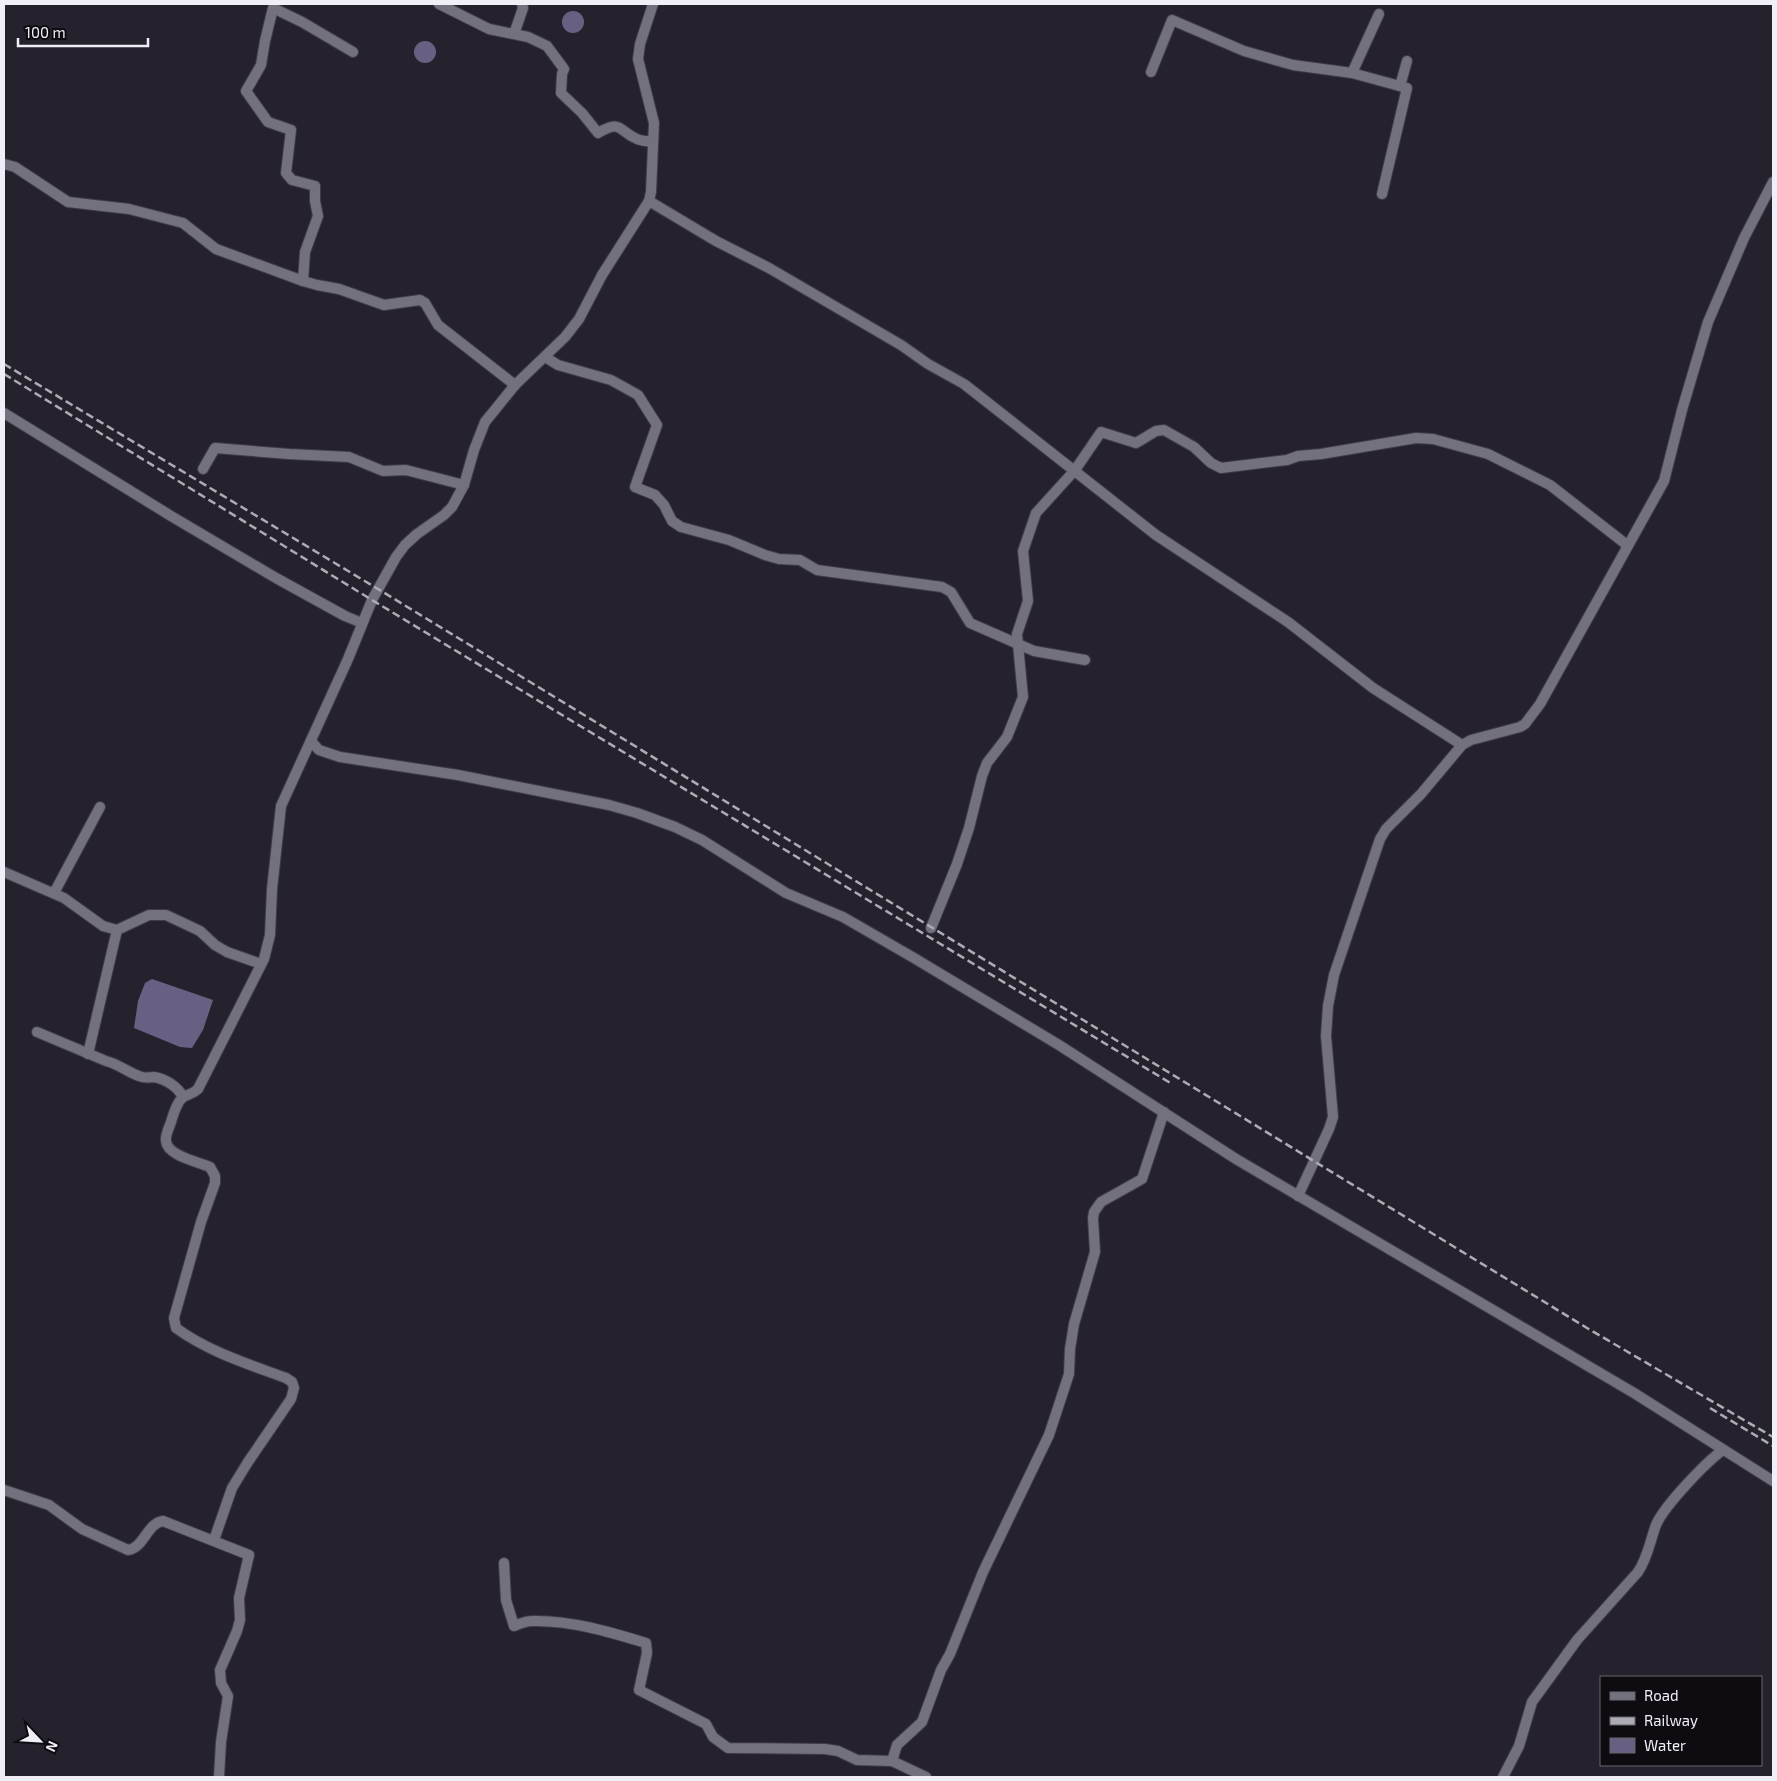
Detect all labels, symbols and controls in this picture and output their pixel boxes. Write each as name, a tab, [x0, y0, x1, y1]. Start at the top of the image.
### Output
scale bar	[18, 15, 148, 47]
text: 100 m	[25, 23, 66, 41]
legend	[1600, 1676, 1762, 1766]
text: Road	[1644, 1686, 1679, 1704]
text: Railway	[1644, 1711, 1698, 1729]
north arrow	[15, 1716, 65, 1766]
text: Water	[1644, 1736, 1686, 1754]
text: N	[42, 1739, 62, 1755]

